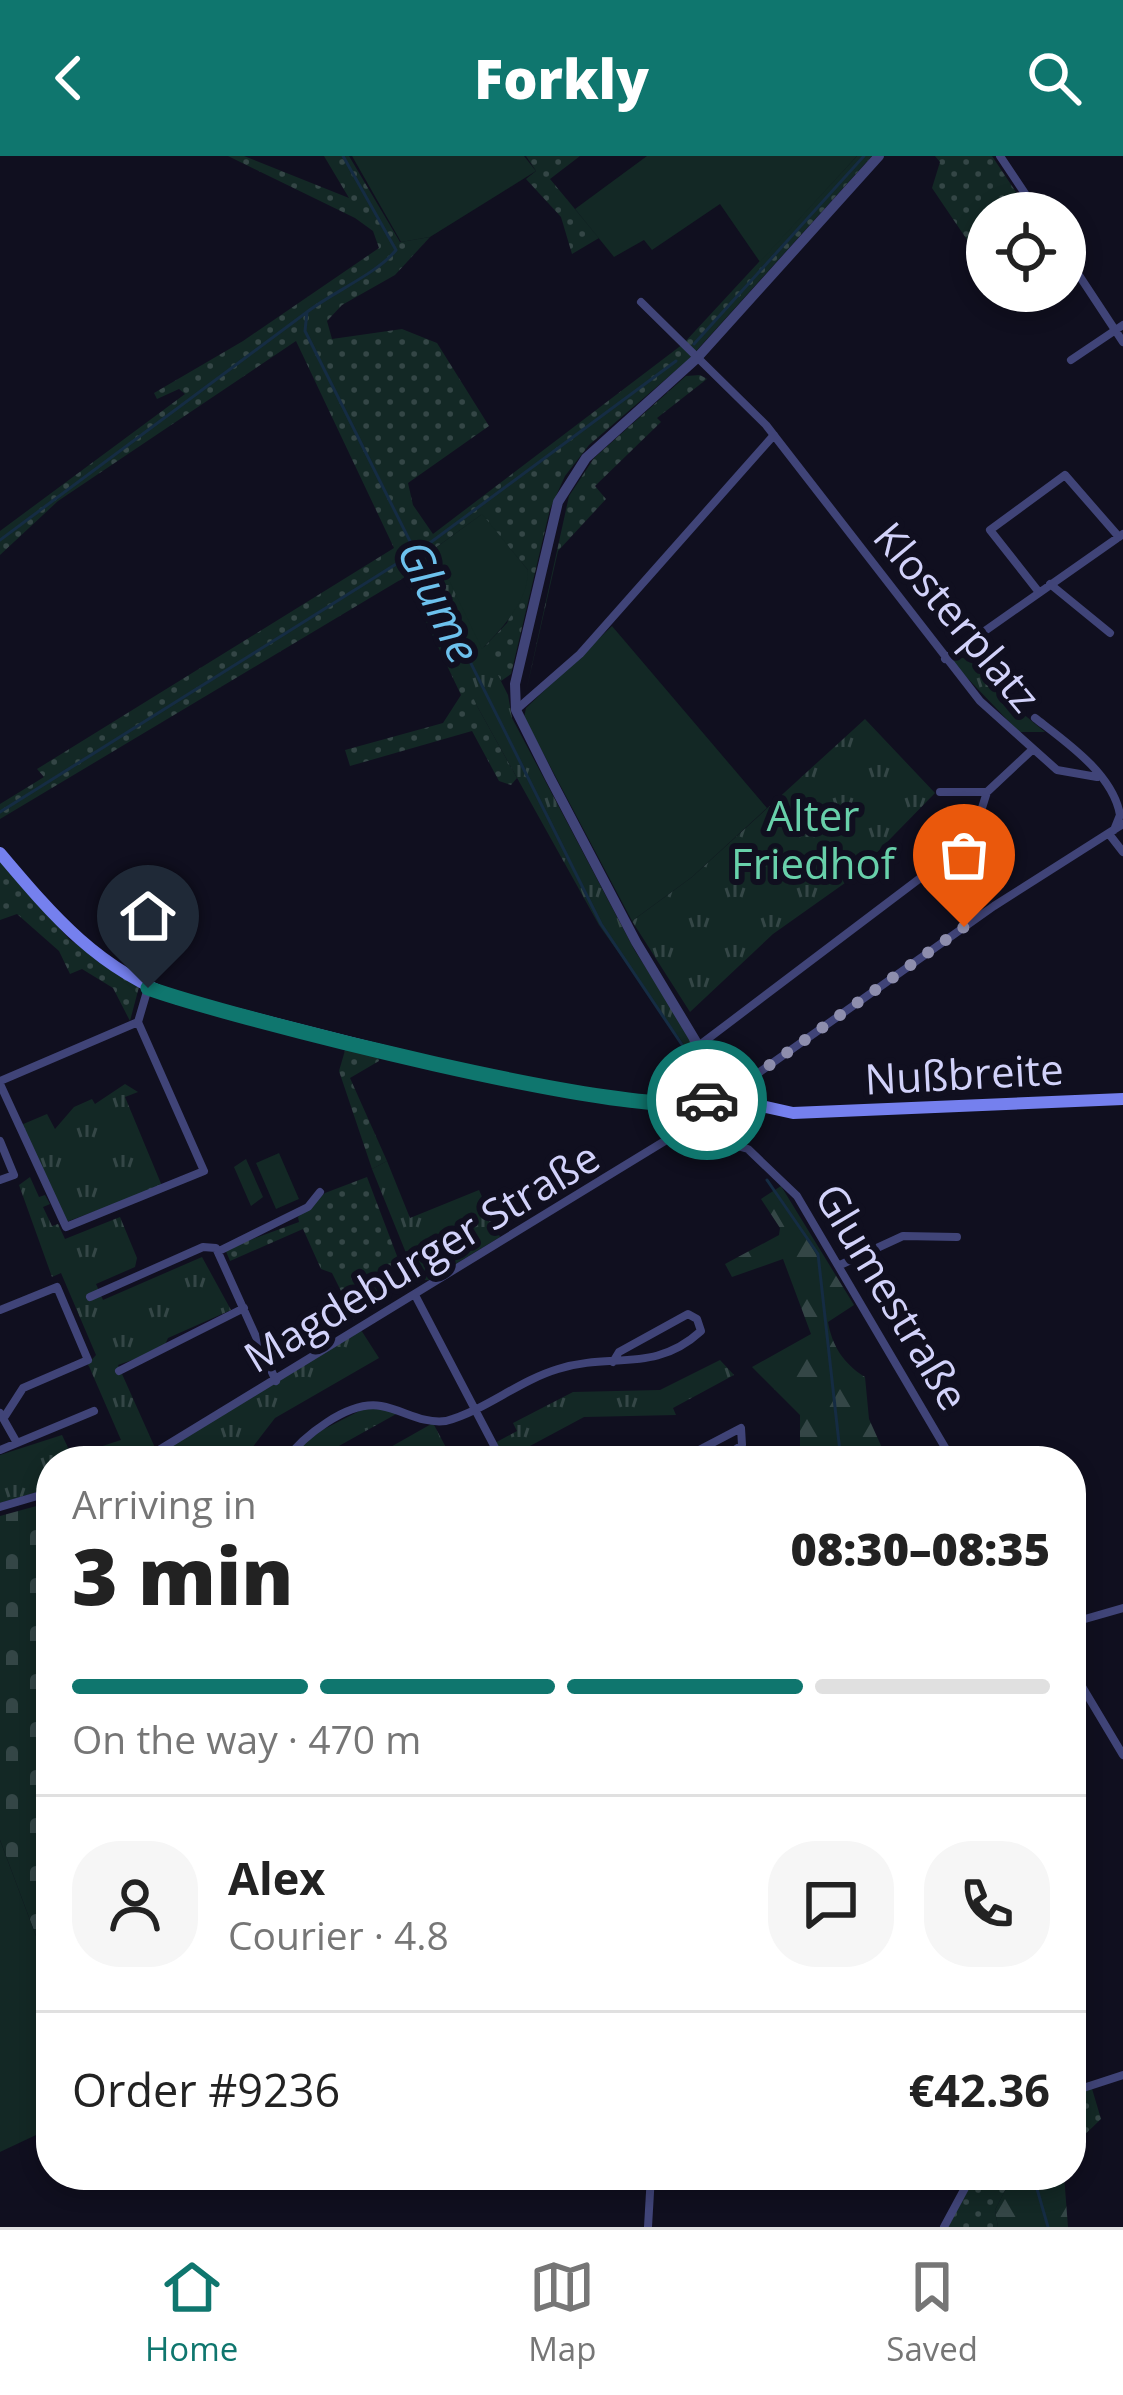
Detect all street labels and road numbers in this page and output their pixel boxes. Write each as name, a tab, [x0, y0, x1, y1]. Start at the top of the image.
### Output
street label: Klosterplatz	[862, 509, 1054, 723]
street label: Nußbreite	[863, 1039, 1065, 1107]
street label: Magdeburger Straße	[233, 1127, 609, 1385]
street label: Glumestraße	[803, 1172, 983, 1420]

